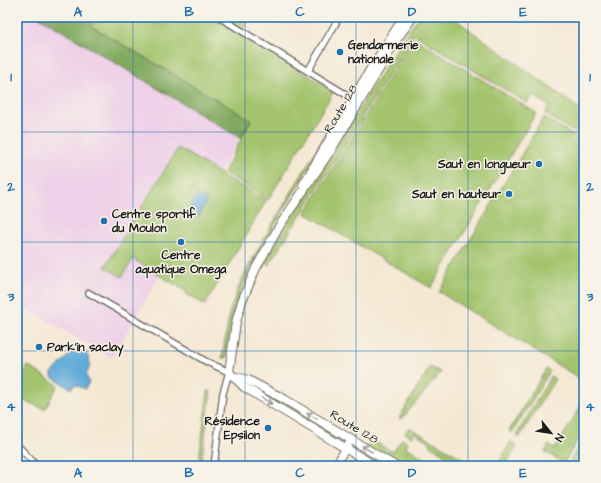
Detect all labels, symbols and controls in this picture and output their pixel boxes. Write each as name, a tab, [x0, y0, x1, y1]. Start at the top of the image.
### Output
text: A	[74, 3, 83, 21]
text: B	[184, 3, 194, 21]
text: C	[295, 3, 305, 21]
text: D	[408, 3, 417, 21]
text: E	[519, 3, 527, 21]
place label: Gendarmerie nationale	[348, 37, 419, 68]
marker: Gendarmerie nationale	[335, 47, 345, 57]
text: 1	[10, 68, 12, 86]
text: 1	[589, 68, 591, 86]
street label: Route 128	[320, 81, 362, 136]
place label: Saut en longueur	[437, 156, 531, 175]
marker: Saut en longueur	[534, 159, 544, 169]
text: 2	[6, 178, 15, 196]
text: 2	[585, 178, 594, 196]
place label: Saut en hauteur	[411, 186, 501, 203]
marker: Saut en hauteur	[504, 189, 514, 199]
place label: Centre sportif du Moulon	[111, 206, 197, 237]
marker: Centre sportif du Moulon	[99, 216, 109, 226]
marker: Centre aquatique Omega	[176, 237, 186, 247]
place label: Centre aquatique Omega	[135, 247, 227, 280]
text: 3	[7, 288, 15, 306]
text: 3	[586, 288, 594, 306]
place label: Park'in saclay	[47, 339, 124, 357]
marker: Park'in saclay	[34, 342, 44, 352]
one-way arrow	[261, 397, 273, 405]
text: 4	[7, 398, 16, 416]
text: 4	[586, 398, 595, 416]
street label: Route 128	[327, 406, 382, 448]
one-way arrow	[307, 412, 318, 420]
place label: Résidence Epsilon	[204, 413, 261, 445]
north arrow	[531, 413, 571, 453]
marker: Résidence Epsilon	[263, 423, 273, 433]
text: N	[551, 431, 567, 445]
one-way arrow	[361, 445, 373, 453]
text: A	[74, 464, 83, 482]
text: B	[184, 464, 194, 482]
text: C	[295, 464, 305, 482]
text: D	[408, 464, 417, 482]
text: E	[519, 464, 527, 482]

